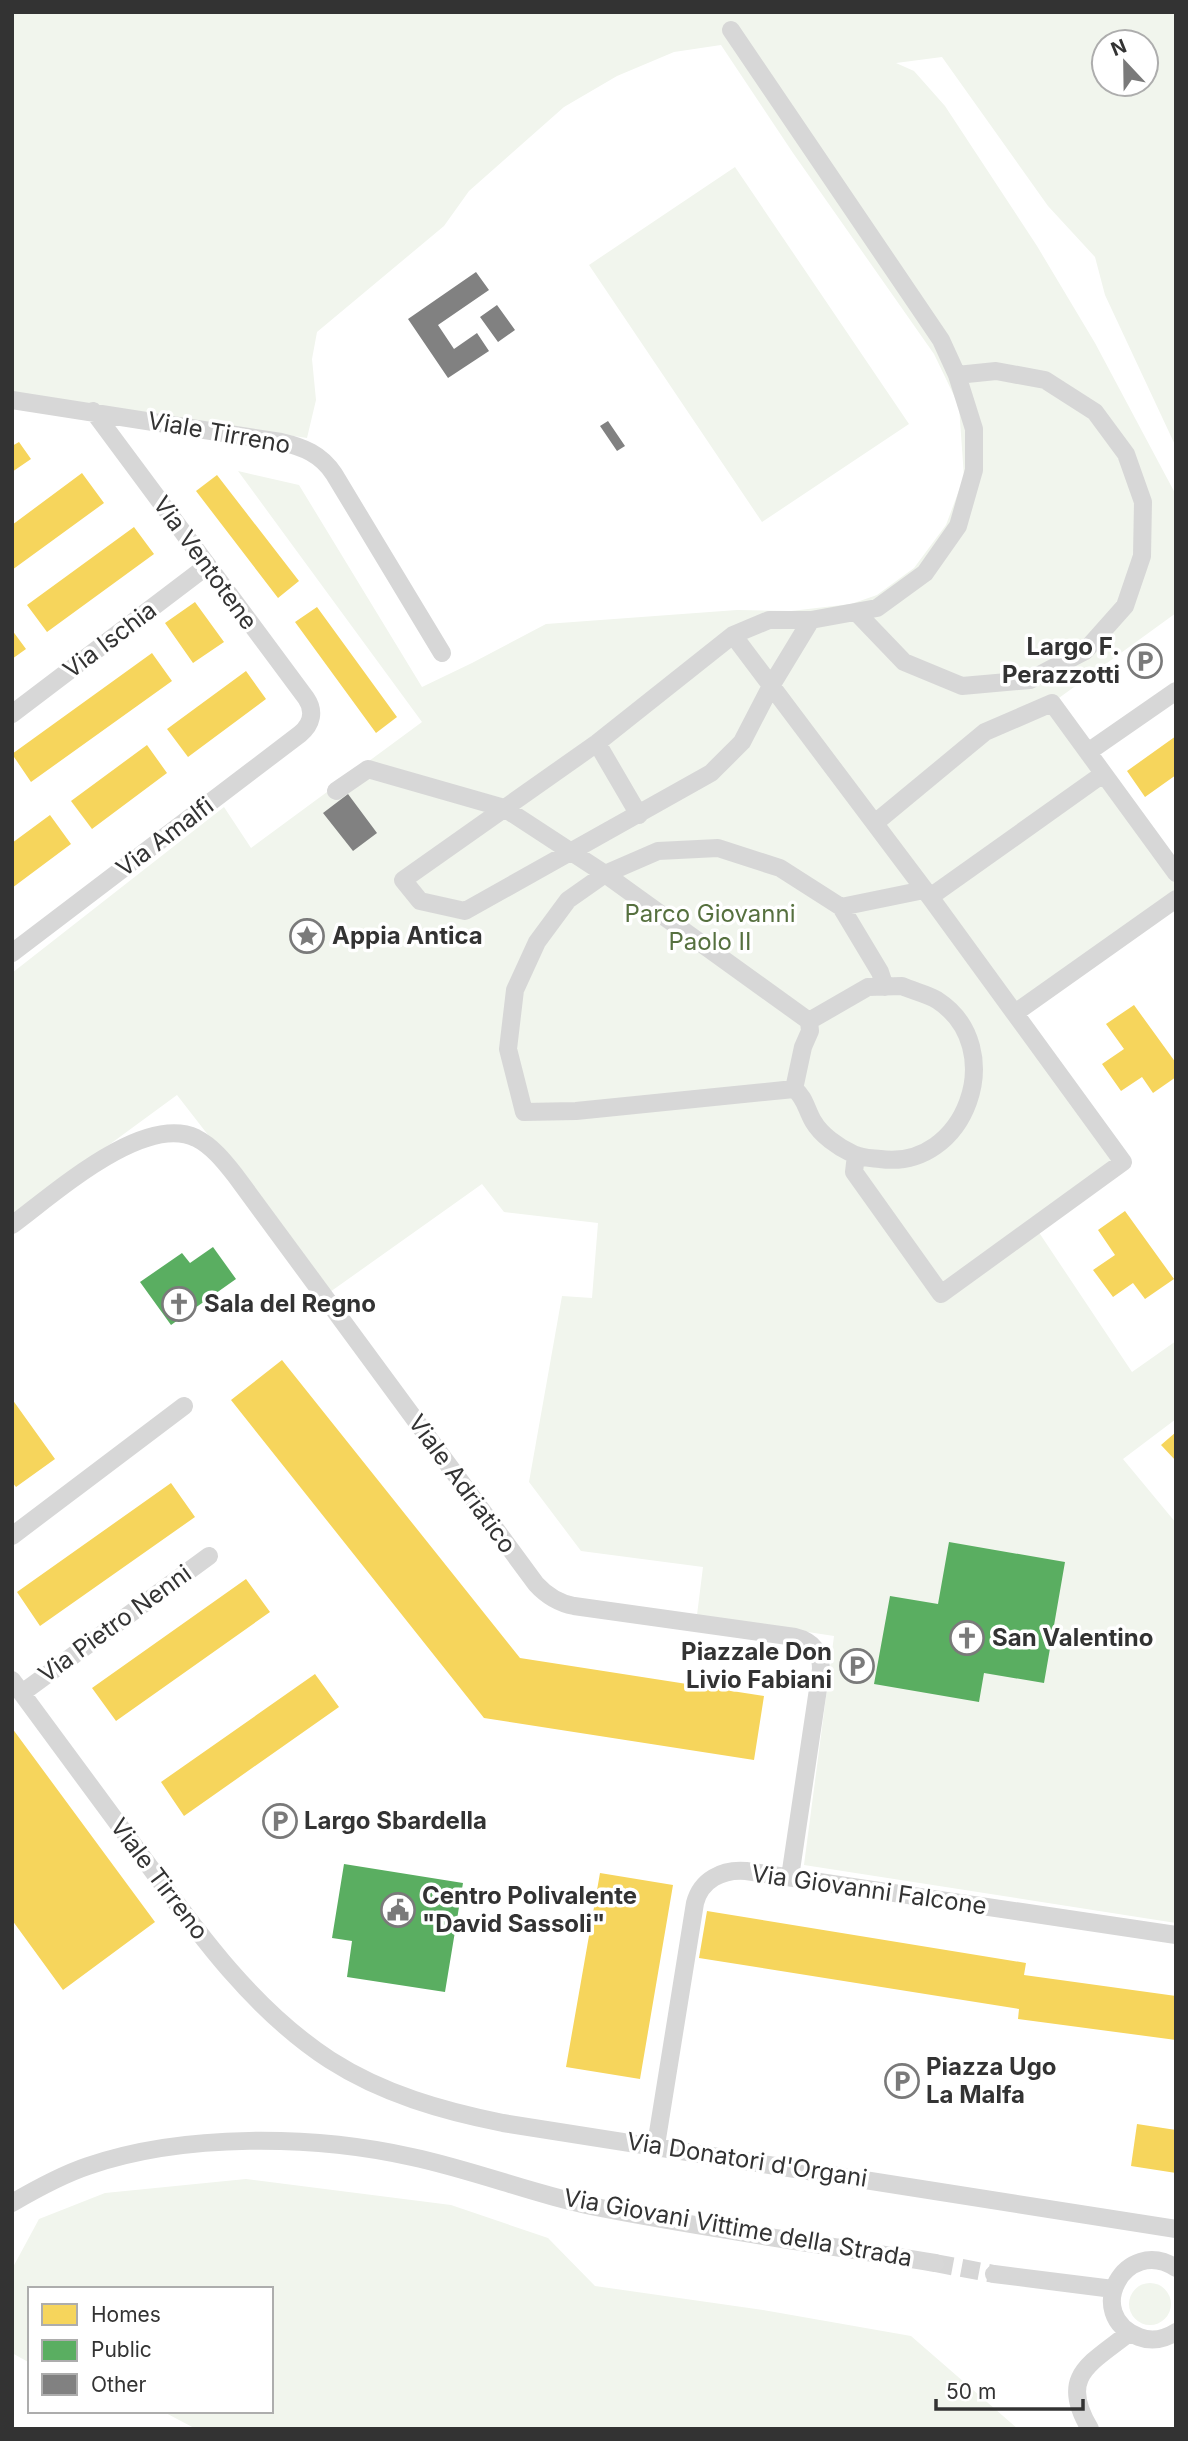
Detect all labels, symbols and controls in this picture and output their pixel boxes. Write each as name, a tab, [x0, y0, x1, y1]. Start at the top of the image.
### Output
north arrow	[1090, 28, 1160, 98]
text: N	[1108, 34, 1130, 61]
street label: Viale Tirreno	[146, 406, 293, 459]
street label: Via Ventotene	[147, 490, 264, 635]
street label: Via Ischia	[57, 595, 162, 684]
place label: Largo F. Perazzotti	[1002, 632, 1120, 689]
parking icon: Largo F. Perazzotti	[1126, 642, 1164, 680]
street label: Via Amalfi	[110, 791, 219, 883]
park label: Parco Giovanni Paolo II	[625, 899, 795, 956]
place icon: Appia Antica	[288, 917, 326, 955]
place label: Appia Antica	[332, 921, 483, 950]
church icon: Sala del Regno	[160, 1285, 198, 1323]
place label: Sala del Regno	[204, 1289, 376, 1318]
street label: Viale Adriatico	[402, 1409, 522, 1559]
street label: Via Pietro Nenni	[33, 1558, 197, 1689]
church icon: San Valentino	[948, 1619, 986, 1657]
place label: San Valentino	[992, 1623, 1153, 1652]
place label: Piazzale Don Livio Fabiani	[681, 1637, 832, 1694]
parking icon: Piazzale Don Livio Fabiani	[838, 1647, 876, 1685]
parking icon: Largo Sbardella	[261, 1802, 299, 1840]
place label: Largo Sbardella	[304, 1806, 487, 1835]
street label: Viale Tirreno	[104, 1812, 214, 1945]
street label: Via Giovanni Falcone	[750, 1859, 989, 1920]
place label: Centro Polivalente "David Sassoli"	[422, 1881, 637, 1938]
public building icon: Centro Polivalente "David Sassoli"	[379, 1891, 417, 1929]
place label: Piazza Ugo La Malfa	[926, 2052, 1057, 2109]
parking icon: Piazza Ugo La Malfa	[883, 2062, 921, 2100]
street label: Via Donatori d'Organi	[625, 2126, 869, 2193]
street label: Via Giovani Vittime della Strada	[562, 2183, 915, 2272]
legend	[28, 2287, 273, 2413]
text: Homes	[91, 2302, 161, 2327]
text: Public	[91, 2337, 152, 2362]
scale bar	[936, 2368, 1083, 2412]
text: Other	[91, 2372, 147, 2397]
text: 50 m	[946, 2379, 996, 2404]

